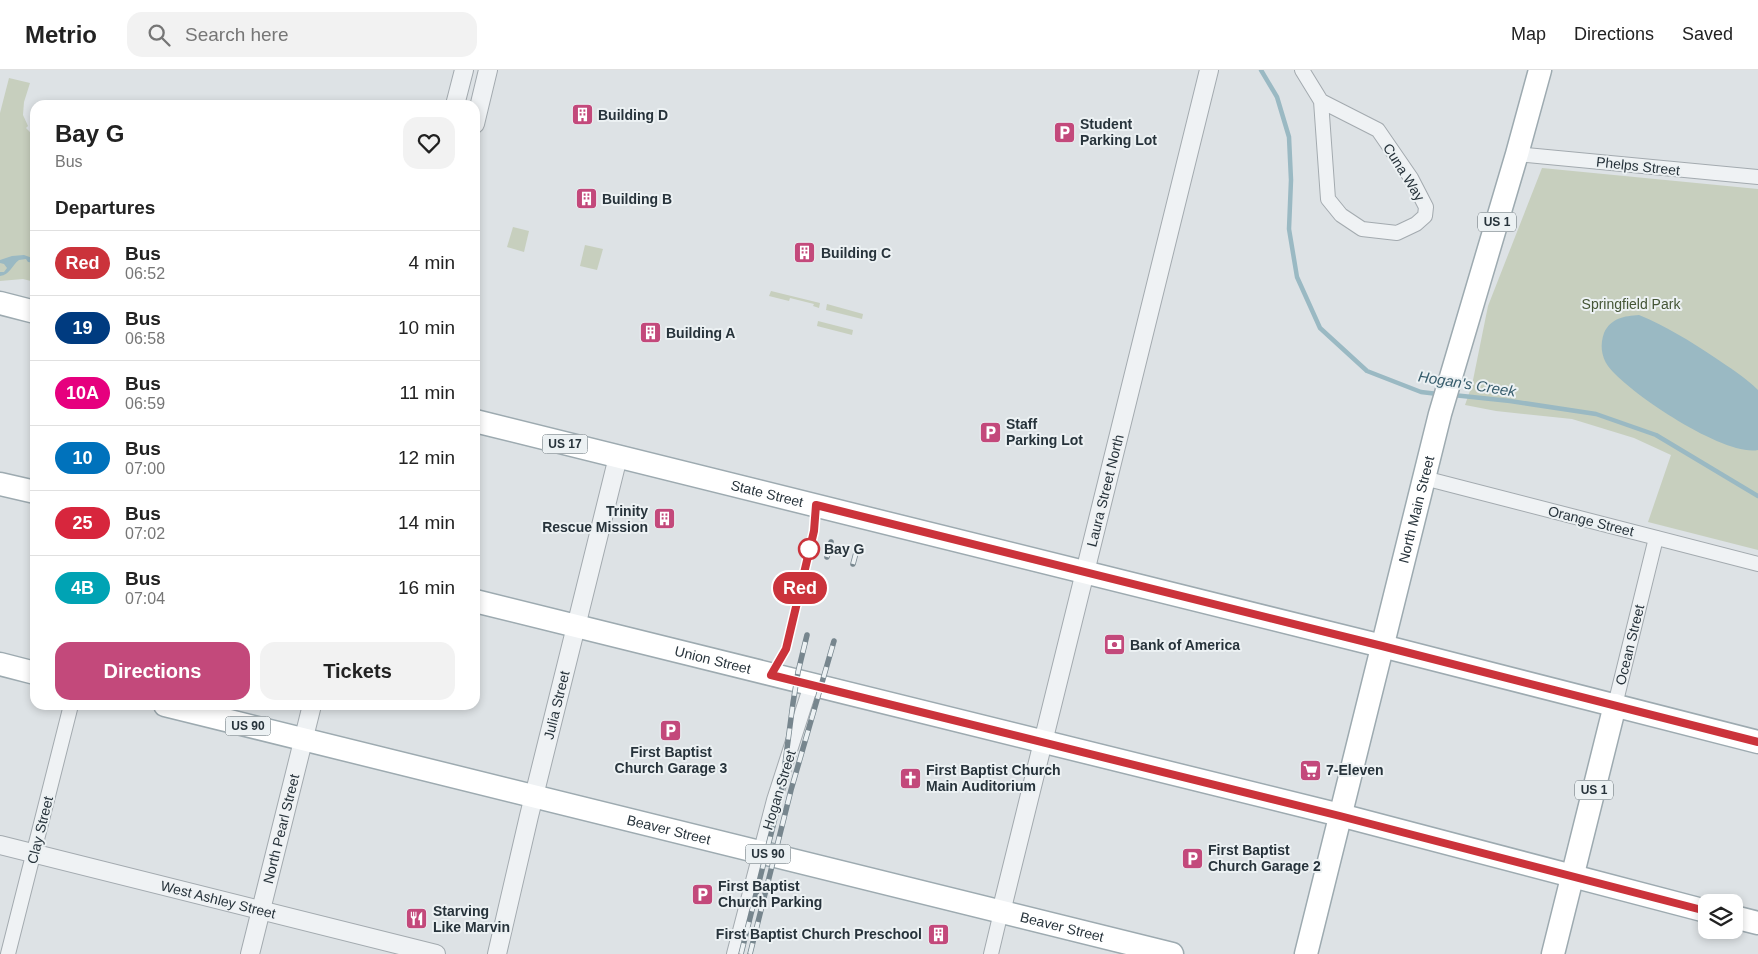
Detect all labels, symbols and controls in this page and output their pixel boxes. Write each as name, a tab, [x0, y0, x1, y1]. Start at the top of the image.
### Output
search box	[127, 12, 477, 57]
text: Metrio	[25, 21, 97, 48]
icon: search	[145, 21, 173, 49]
text: Search here	[185, 24, 289, 45]
text: Map	[1511, 24, 1546, 44]
text: Directions	[1574, 24, 1654, 44]
text: Saved	[1682, 24, 1733, 44]
building icon: Building D	[570, 103, 594, 127]
place label: Building D	[598, 107, 668, 123]
place label: Student Parking Lot	[1080, 116, 1157, 148]
button: heart	[403, 117, 455, 169]
text: Bay G	[55, 120, 124, 147]
parking icon: Student Parking Lot	[1052, 120, 1076, 144]
street label: Cuna Way	[1380, 140, 1428, 204]
text: Bus	[55, 153, 83, 170]
street label: Phelps Street	[1595, 154, 1681, 178]
building icon: Building B	[574, 187, 598, 211]
place label: Building B	[602, 191, 672, 207]
text: Departures	[55, 197, 155, 218]
road number: US 1	[1478, 212, 1516, 232]
building icon: Building C	[793, 241, 817, 265]
text: Bus	[125, 243, 161, 264]
place label: Building C	[821, 245, 891, 261]
text: 4 min	[409, 252, 455, 273]
text: Red	[65, 253, 100, 273]
text: 06:52	[125, 265, 165, 282]
park label: Springfield Park	[1582, 296, 1681, 312]
text: Bus	[125, 308, 161, 329]
text: 10 min	[398, 317, 455, 338]
text: 19	[72, 318, 93, 338]
building icon: Building A	[638, 321, 662, 345]
place label: Building A	[666, 325, 735, 341]
text: 06:58	[125, 330, 165, 347]
water label: Hogan's Creek	[1417, 367, 1519, 400]
text: Bus	[125, 373, 161, 394]
text: 11 min	[399, 382, 455, 403]
text: 10A	[66, 383, 99, 403]
text: 06:59	[125, 395, 165, 412]
place label: Staff Parking Lot	[1006, 416, 1083, 448]
parking icon: Staff Parking Lot	[978, 420, 1002, 444]
street label: Laura Street North	[1083, 433, 1127, 549]
road number: US 17	[542, 434, 588, 454]
text: Bus	[125, 438, 161, 459]
text: 12 min	[398, 447, 455, 468]
text: 10	[72, 448, 93, 468]
street label: North Main Street	[1395, 454, 1437, 565]
text: 07:00	[125, 460, 165, 477]
street label: State Street	[729, 477, 805, 510]
text: Bus	[125, 503, 161, 524]
place label: Trinity Rescue Mission	[542, 503, 648, 535]
street label: Orange Street	[1546, 503, 1636, 539]
building icon: Trinity Rescue Mission	[652, 507, 676, 531]
text: 14 min	[398, 512, 455, 533]
text: 25	[72, 513, 93, 533]
text: 07:02	[125, 525, 165, 542]
marker: Bay G	[798, 538, 820, 560]
place label: Bay G	[824, 541, 865, 557]
text: Bus	[125, 568, 161, 589]
line badge: Red	[771, 572, 829, 604]
text: 16 min	[398, 577, 455, 598]
text: 4B	[71, 578, 94, 598]
text: Red	[783, 578, 817, 598]
text: 07:04	[125, 590, 165, 607]
street label: Ocean Street	[1612, 603, 1647, 687]
bank icon: Bank of America	[1102, 633, 1126, 657]
place label: Bank of America	[1130, 637, 1240, 653]
button: Directions	[55, 642, 250, 700]
button: Tickets	[260, 642, 455, 700]
street label: Union Street	[673, 643, 753, 677]
street label: Julia Street	[540, 669, 573, 741]
road number: US 90	[226, 716, 270, 736]
parking icon: First Baptist Church Garage 3	[659, 718, 683, 742]
place label: First Baptist Church Garage 3	[615, 744, 728, 776]
street label: Hogan Street	[759, 748, 799, 832]
supermarket icon: 7-Eleven	[1298, 758, 1322, 782]
place label: First Baptist Church Main Auditorium	[926, 762, 1061, 794]
place label: 7-Eleven	[1326, 762, 1384, 778]
church icon: First Baptist Church Main Auditorium	[898, 766, 922, 790]
street label: North Pearl Street	[260, 772, 303, 885]
road number: US 1	[1575, 780, 1613, 800]
street label: Clay Street	[24, 794, 56, 866]
street label: Beaver Street	[625, 812, 712, 848]
place label: First Baptist Church Garage 2	[1208, 842, 1321, 874]
road number: US 90	[746, 844, 790, 864]
parking icon: First Baptist Church Garage 2	[1180, 846, 1204, 870]
street label: West Ashley Street	[159, 877, 278, 922]
place label: First Baptist Church Parking	[718, 878, 822, 910]
parking icon: First Baptist Church Parking	[690, 882, 714, 906]
map controls	[1698, 894, 1743, 939]
button: layers	[1698, 894, 1743, 939]
place label: Starving Like Marvin	[433, 903, 510, 935]
restaurant icon: Starving Like Marvin	[405, 907, 429, 931]
street label: Beaver Street	[1018, 909, 1106, 945]
building icon: First Baptist Church Preschool	[926, 922, 950, 946]
place label: First Baptist Church Preschool	[716, 926, 922, 942]

